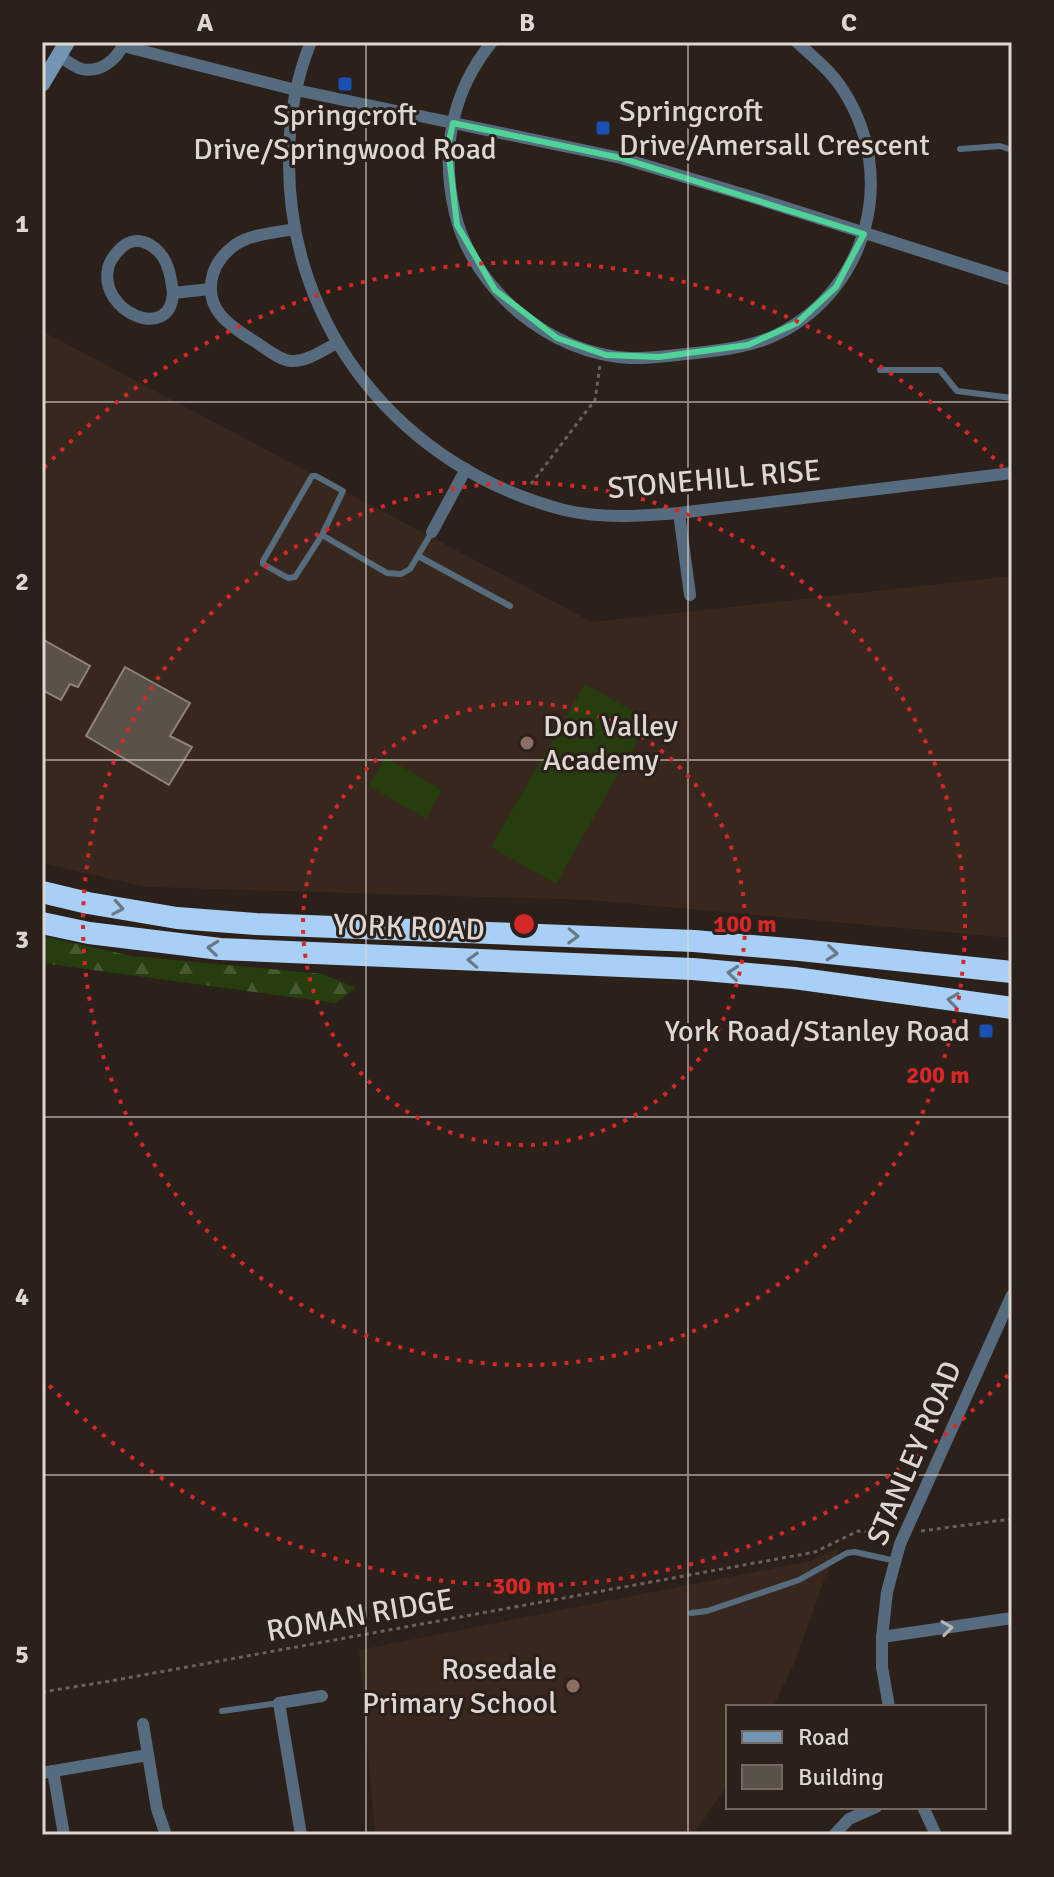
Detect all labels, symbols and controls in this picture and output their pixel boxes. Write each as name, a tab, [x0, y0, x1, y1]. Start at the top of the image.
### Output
text: A	[197, 7, 214, 39]
text: B	[519, 7, 535, 39]
text: C	[841, 7, 857, 39]
marker: Springcroft Drive/Springwood Road	[336, 75, 354, 93]
place label: Springcroft Drive/Amersall Crescent	[619, 93, 930, 164]
place label: Springcroft Drive/Springwood Road	[193, 97, 497, 168]
marker: Springcroft Drive/Amersall Crescent	[594, 119, 612, 137]
text: 1	[15, 208, 29, 240]
street label: STONEHILL RISE	[606, 452, 822, 507]
text: 2	[15, 566, 29, 598]
place label: Don Valley Academy	[543, 708, 678, 779]
marker: Don Valley Academy	[518, 734, 536, 752]
one-way arrow	[111, 899, 125, 916]
street label: YORK ROAD	[333, 906, 485, 949]
text: 100 m	[713, 909, 777, 939]
centre of rings	[510, 910, 538, 938]
text: 3	[15, 924, 29, 956]
one-way arrow	[567, 928, 580, 945]
one-way arrow	[206, 940, 219, 957]
one-way arrow	[826, 944, 839, 961]
one-way arrow	[466, 952, 479, 969]
one-way arrow	[726, 964, 739, 981]
one-way arrow	[946, 992, 960, 1009]
place label: York Road/Stanley Road	[665, 1013, 970, 1050]
marker: York Road/Stanley Road	[977, 1022, 995, 1040]
text: 200 m	[906, 1060, 970, 1090]
text: 4	[15, 1281, 29, 1313]
street label: STANLEY ROAD	[859, 1356, 970, 1551]
text: 300 m	[492, 1571, 556, 1601]
street label: ROMAN RIDGE	[264, 1581, 457, 1650]
one-way arrow	[940, 1620, 954, 1637]
text: 5	[15, 1639, 29, 1671]
place label: Rosedale Primary School	[362, 1651, 557, 1722]
marker: Rosedale Primary School	[564, 1677, 582, 1695]
legend	[726, 1705, 986, 1809]
text: Road	[798, 1722, 849, 1752]
text: Building	[798, 1762, 884, 1792]

